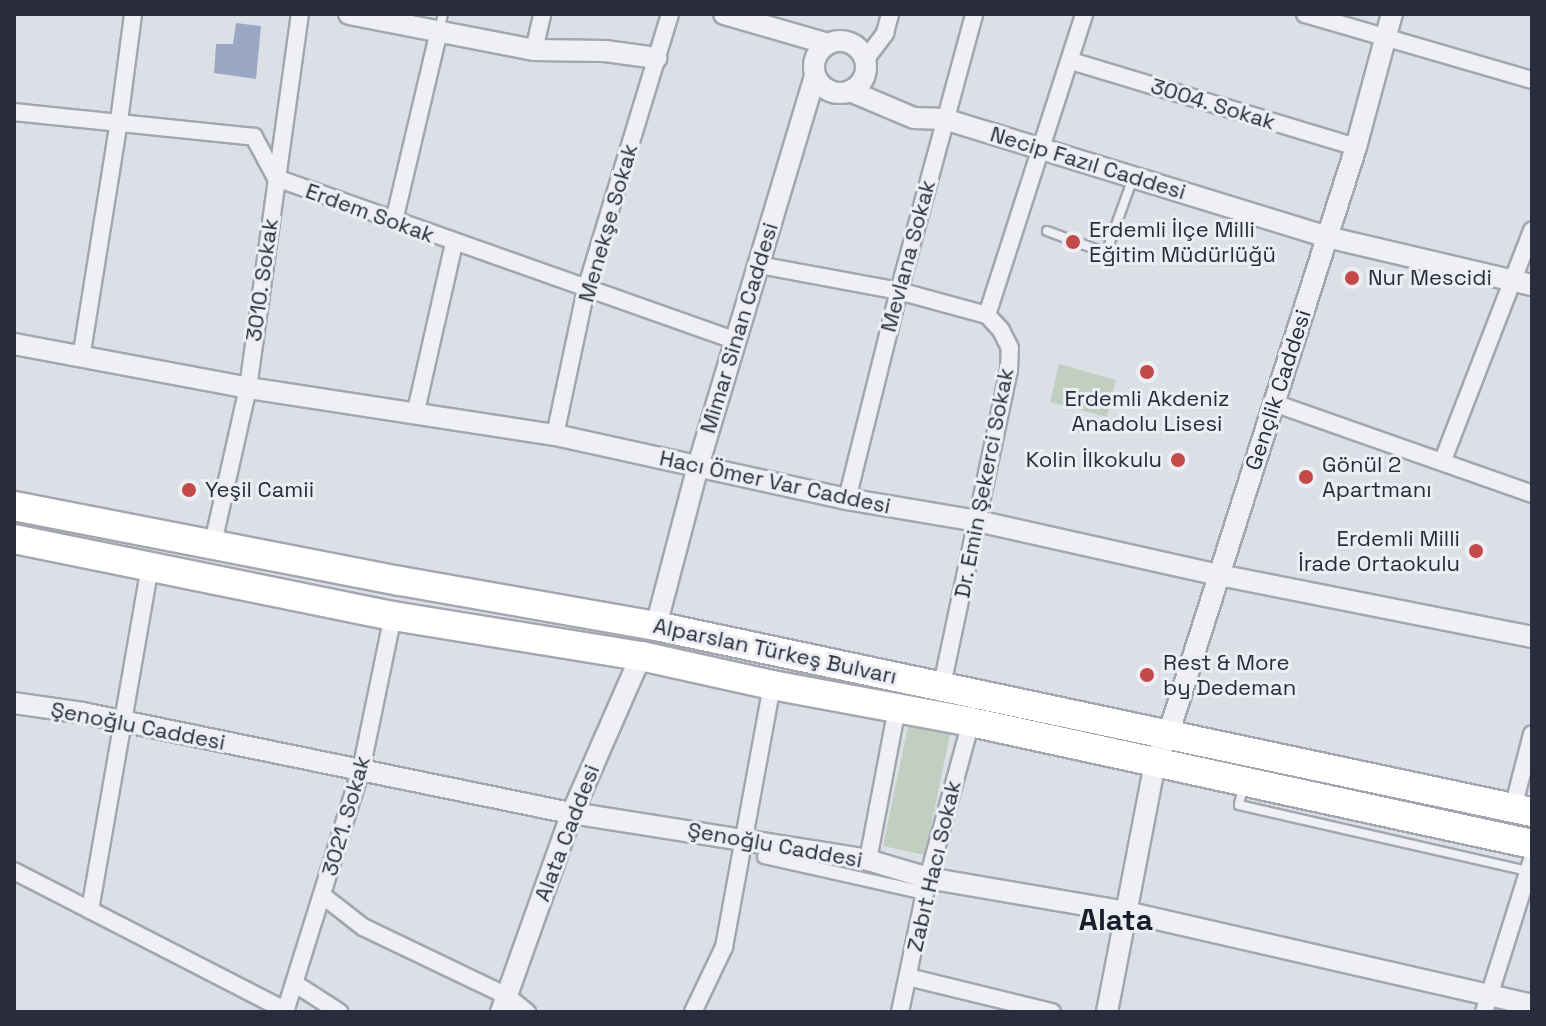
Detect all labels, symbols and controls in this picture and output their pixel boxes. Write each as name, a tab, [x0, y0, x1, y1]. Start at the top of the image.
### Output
street label: 3004. Sokak	[1147, 72, 1279, 136]
street label: Necip Fazıl Caddesi	[987, 121, 1189, 205]
street label: Menekşe Sokak	[573, 141, 643, 305]
street label: Erdem Sokak	[302, 177, 438, 249]
street label: Mevlana Sokak	[875, 177, 941, 335]
street label: 3010. Sokak	[240, 216, 284, 344]
place label: Erdemli İlçe Milli Eğitim Müdürlüğü	[1089, 216, 1276, 268]
street label: Mimar Sinan Caddesi	[694, 219, 784, 437]
marker: Erdemli İlçe Milli Eğitim Müdürlüğü	[1064, 233, 1082, 251]
place label: Nur Mescidi	[1368, 265, 1492, 291]
marker: Nur Mescidi	[1343, 269, 1361, 287]
street label: Gençlik Caddesi	[1240, 306, 1316, 474]
marker: Erdemli Akdeniz Anadolu Lisesi	[1138, 363, 1156, 381]
street label: Dr. Emin Şekerci Sokak	[949, 365, 1019, 601]
place label: Erdemli Akdeniz Anadolu Lisesi	[1064, 385, 1230, 436]
street label: Hacı Ömer Var Caddesi	[657, 445, 893, 519]
place label: Kolin İlkokulu	[1026, 447, 1162, 473]
marker: Kolin İlkokulu	[1169, 451, 1187, 469]
place label: Gönül 2 Apartmanı	[1322, 451, 1432, 502]
marker: Gönül 2 Apartmanı	[1297, 468, 1315, 486]
place label: Yeşil Camii	[205, 477, 314, 503]
marker: Yeşil Camii	[180, 481, 198, 499]
place label: Erdemli Milli İrade Ortaokulu	[1298, 525, 1460, 576]
marker: Erdemli Milli İrade Ortaokulu	[1467, 542, 1485, 560]
street label: Alparslan Türkeş Bulvarı	[651, 612, 899, 690]
place label: Rest & More by Dedeman	[1163, 649, 1296, 700]
marker: Rest & More by Dedeman	[1138, 666, 1156, 684]
street label: Şenoğlu Caddesi	[49, 696, 227, 756]
street label: 3021. Sokak	[316, 753, 376, 879]
street label: Alata Caddesi	[529, 761, 605, 905]
street label: Zabıt Hacı Sokak	[901, 778, 967, 954]
street label: Şenoğlu Caddesi	[686, 817, 864, 873]
district label: Alata	[1079, 902, 1153, 938]

